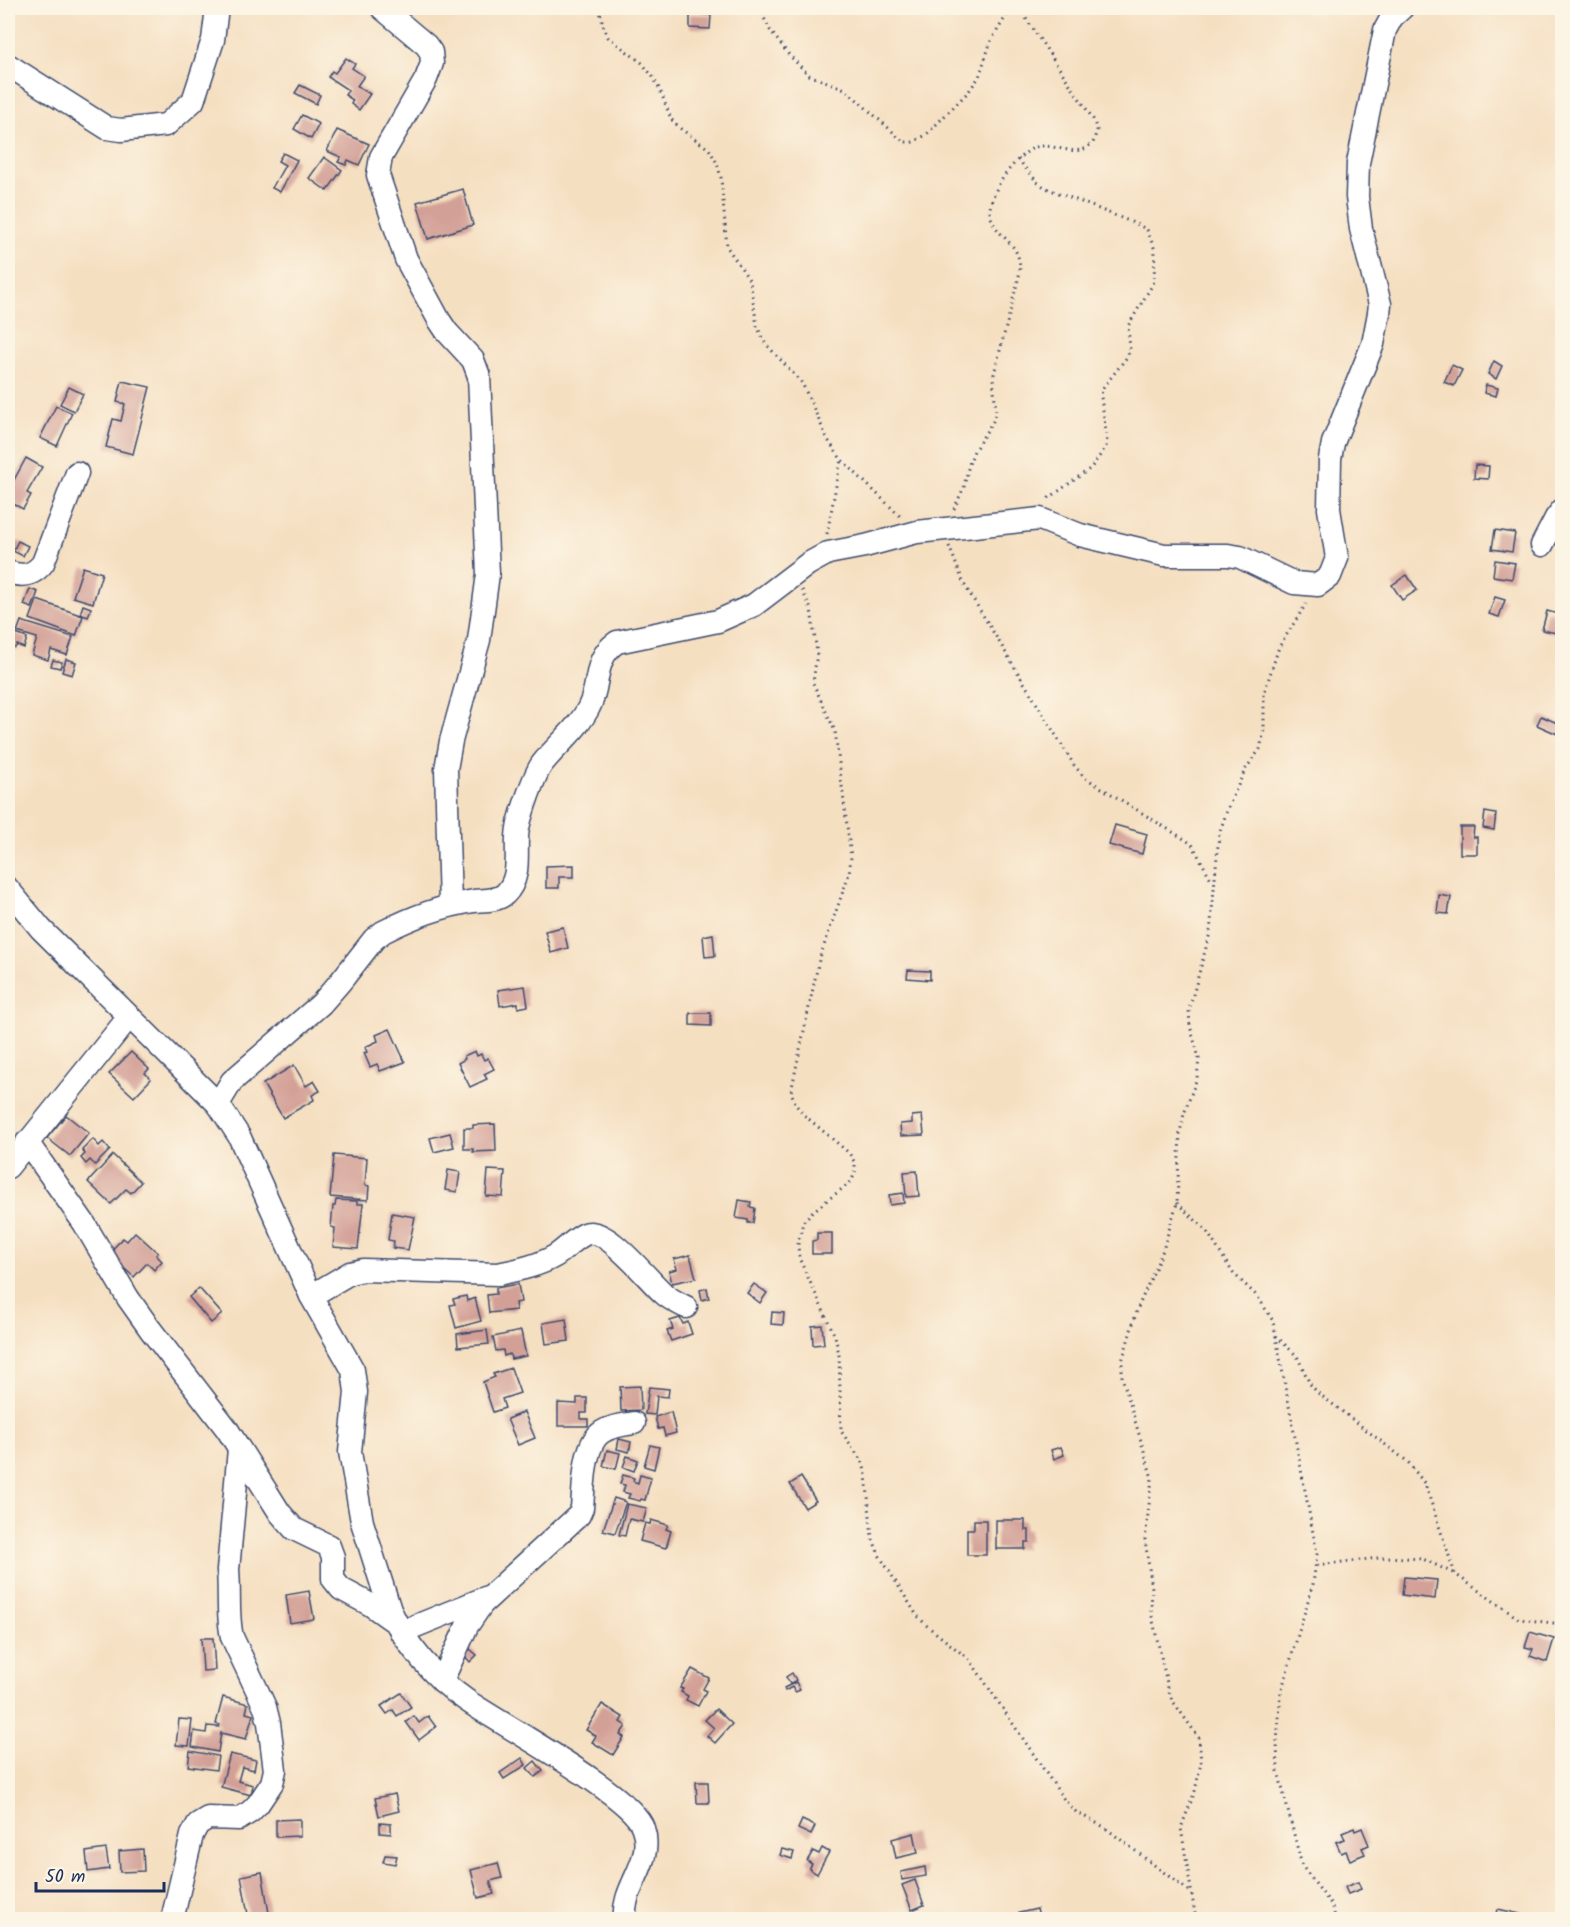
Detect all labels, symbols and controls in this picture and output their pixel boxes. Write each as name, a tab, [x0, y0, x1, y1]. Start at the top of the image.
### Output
scale bar	[36, 1855, 164, 1893]
text: 50 m	[45, 1863, 85, 1892]

